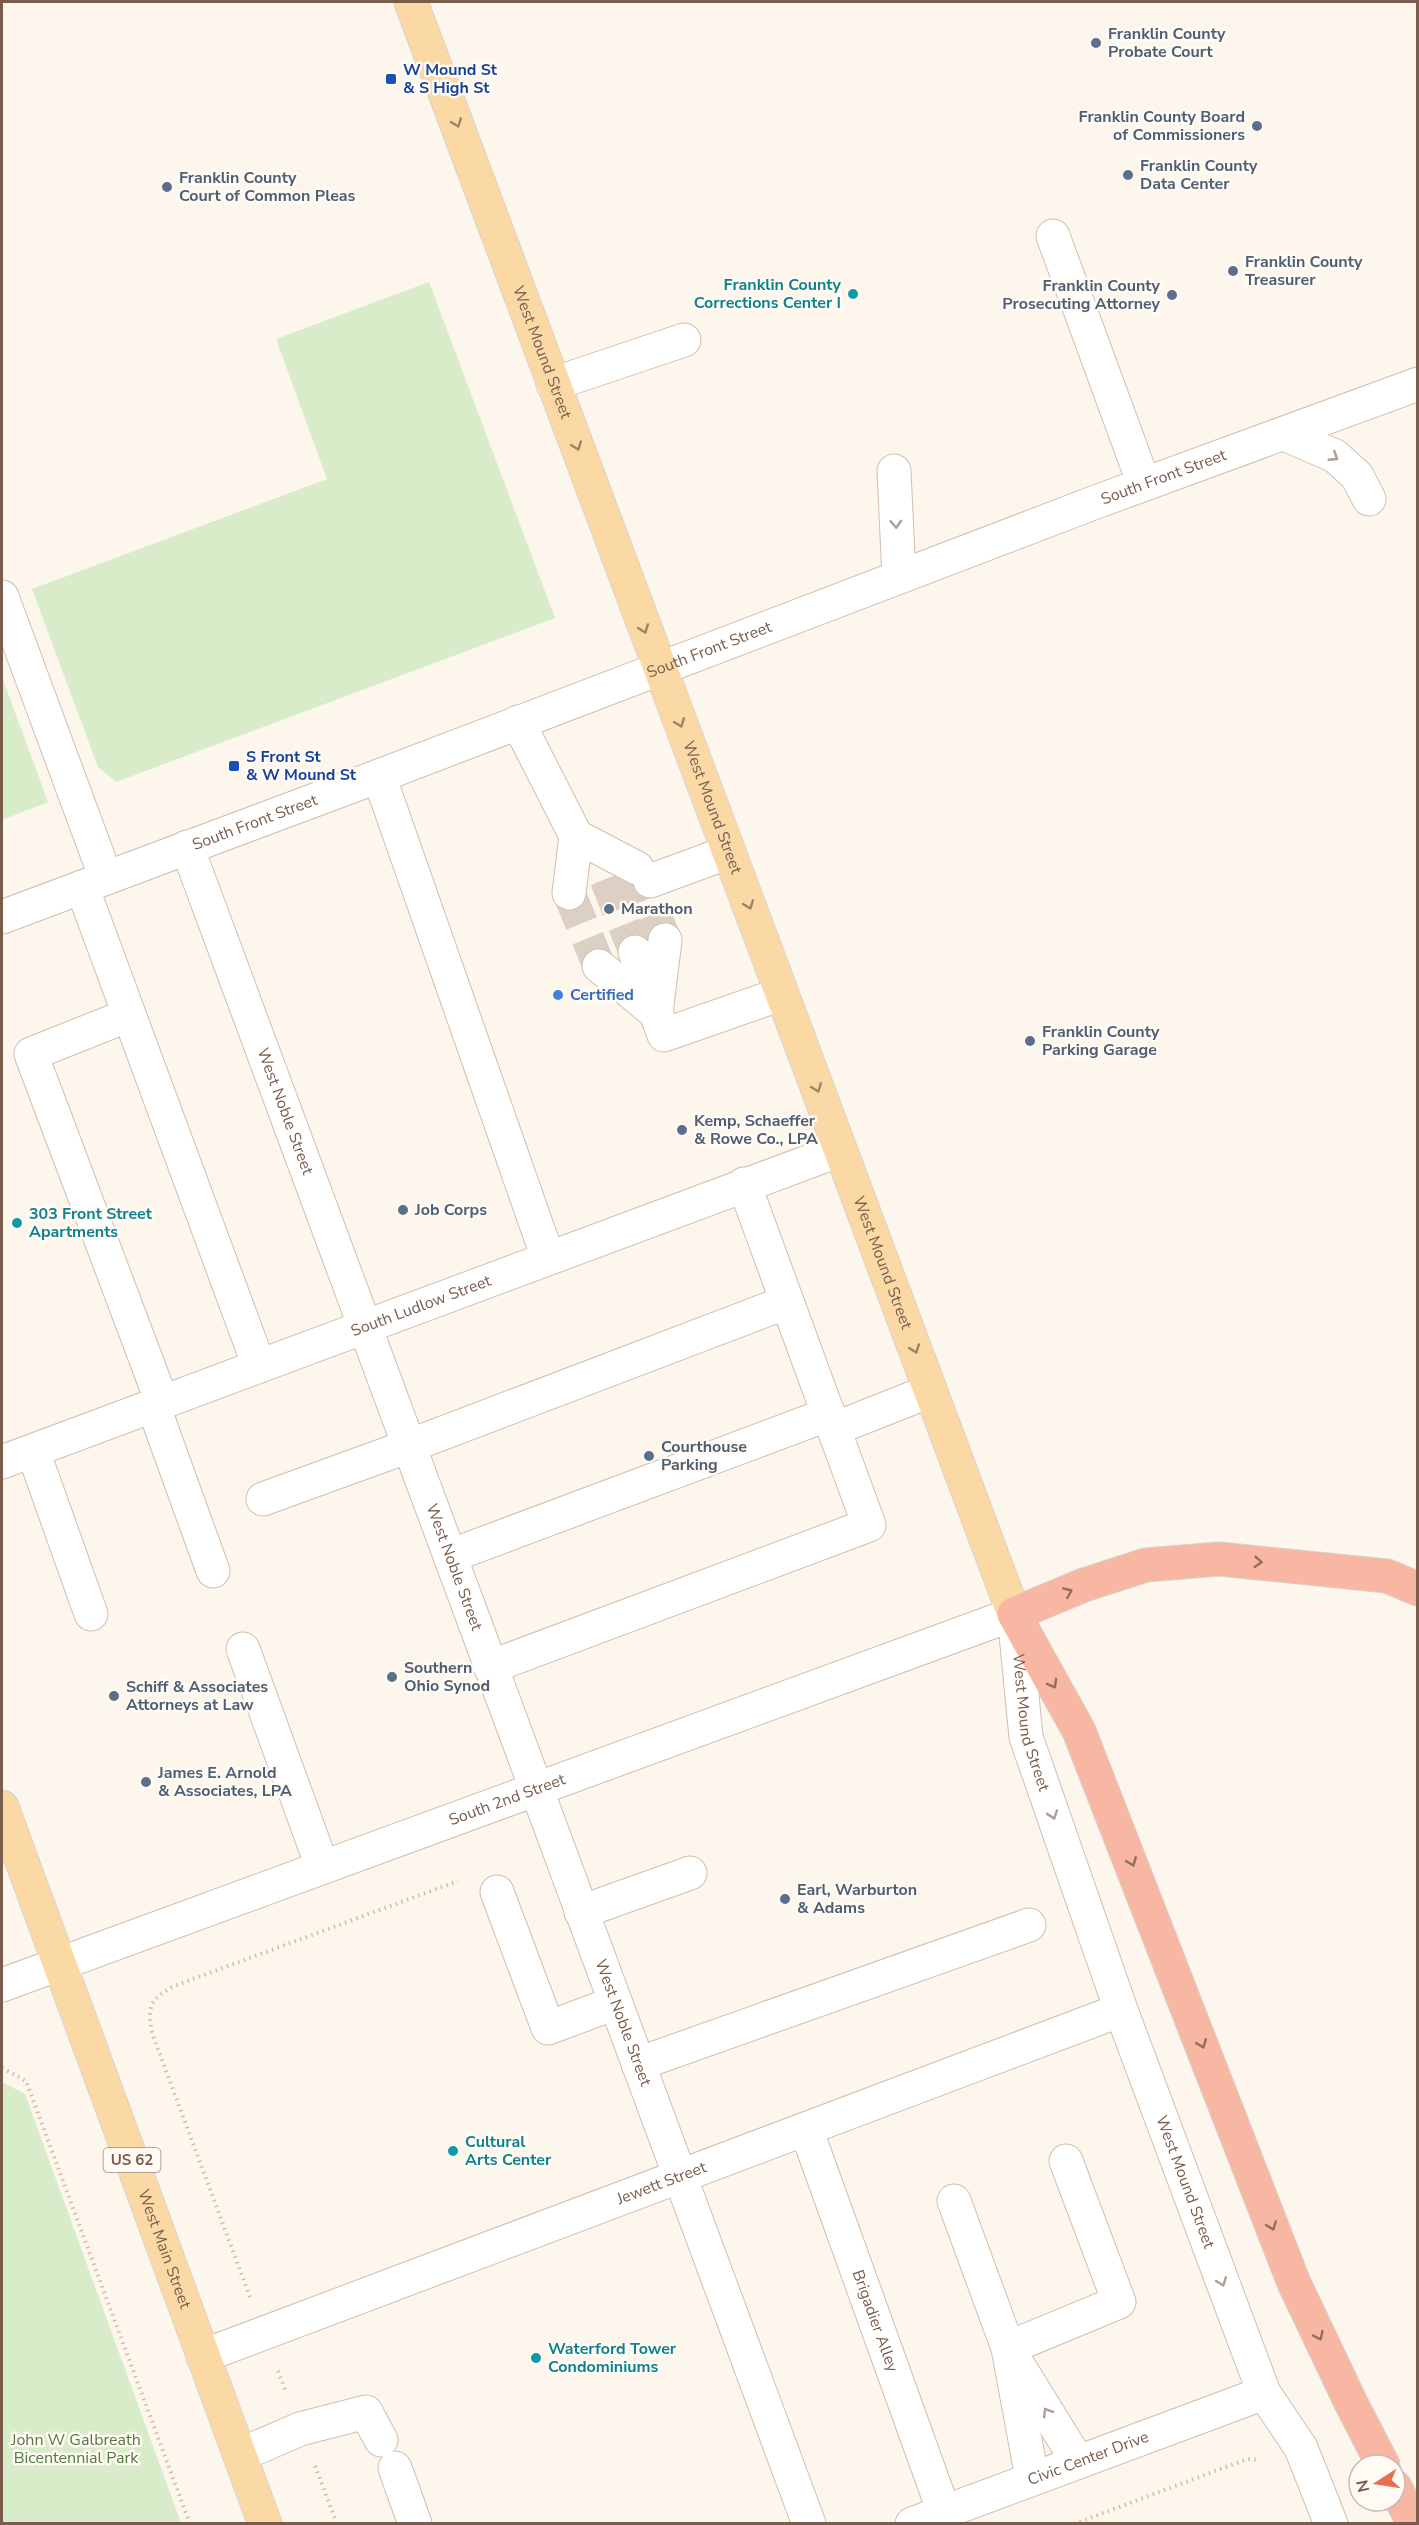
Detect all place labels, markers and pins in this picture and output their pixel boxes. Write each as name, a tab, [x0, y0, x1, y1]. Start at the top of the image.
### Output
place label: Franklin County Probate Court	[1108, 23, 1226, 63]
marker: Franklin County Probate Court	[1089, 36, 1103, 50]
place label: W Mound St & S High St	[403, 59, 498, 99]
marker: W Mound St & S High St	[384, 72, 398, 86]
place label: Franklin County Board of Commissioners	[1079, 106, 1245, 146]
marker: Franklin County Board of Commissioners	[1250, 119, 1264, 133]
place label: Franklin County Data Center	[1140, 155, 1258, 195]
place label: Franklin County Court of Common Pleas	[179, 167, 356, 207]
marker: Franklin County Data Center	[1121, 168, 1135, 182]
marker: Franklin County Court of Common Pleas	[160, 180, 174, 194]
place label: Franklin County Treasurer	[1245, 251, 1363, 291]
marker: Franklin County Treasurer	[1226, 264, 1240, 278]
place label: Franklin County Corrections Center I	[694, 274, 842, 314]
place label: Franklin County Prosecuting Attorney	[1002, 275, 1161, 315]
marker: Franklin County Corrections Center I	[846, 287, 860, 301]
marker: Franklin County Prosecuting Attorney	[1165, 288, 1179, 302]
place label: S Front St & W Mound St	[246, 746, 357, 786]
marker: S Front St & W Mound St	[227, 759, 241, 773]
place label: Marathon	[621, 898, 693, 920]
marker: Marathon	[602, 902, 616, 916]
place label: Certified	[570, 984, 634, 1006]
marker: Certified	[551, 988, 565, 1002]
place label: Franklin County Parking Garage	[1042, 1021, 1160, 1061]
marker: Franklin County Parking Garage	[1023, 1034, 1037, 1048]
place label: Kemp, Schaeffer & Rowe Co., LPA	[694, 1110, 818, 1150]
marker: Kemp, Schaeffer & Rowe Co., LPA	[675, 1123, 689, 1137]
place label: Job Corps	[414, 1199, 487, 1221]
place label: 303 Front Street Apartments	[29, 1203, 153, 1243]
marker: Job Corps	[396, 1203, 410, 1217]
marker: 303 Front Street Apartments	[10, 1216, 24, 1230]
place label: Courthouse Parking	[661, 1436, 747, 1476]
marker: Courthouse Parking	[642, 1449, 656, 1463]
place label: Southern Ohio Synod	[404, 1657, 490, 1697]
marker: Southern Ohio Synod	[385, 1670, 399, 1684]
place label: Schiff & Associates Attorneys at Law	[126, 1676, 268, 1716]
marker: Schiff & Associates Attorneys at Law	[107, 1689, 121, 1703]
place label: James E. Arnold & Associates, LPA	[157, 1762, 292, 1802]
marker: James E. Arnold & Associates, LPA	[139, 1775, 153, 1789]
place label: Earl, Warburton & Adams	[797, 1879, 917, 1919]
marker: Earl, Warburton & Adams	[778, 1892, 792, 1906]
place label: Cultural Arts Center	[465, 2131, 552, 2171]
marker: Cultural Arts Center	[446, 2144, 460, 2158]
place label: Waterford Tower Condominiums	[548, 2338, 677, 2378]
marker: Waterford Tower Condominiums	[529, 2351, 543, 2365]

